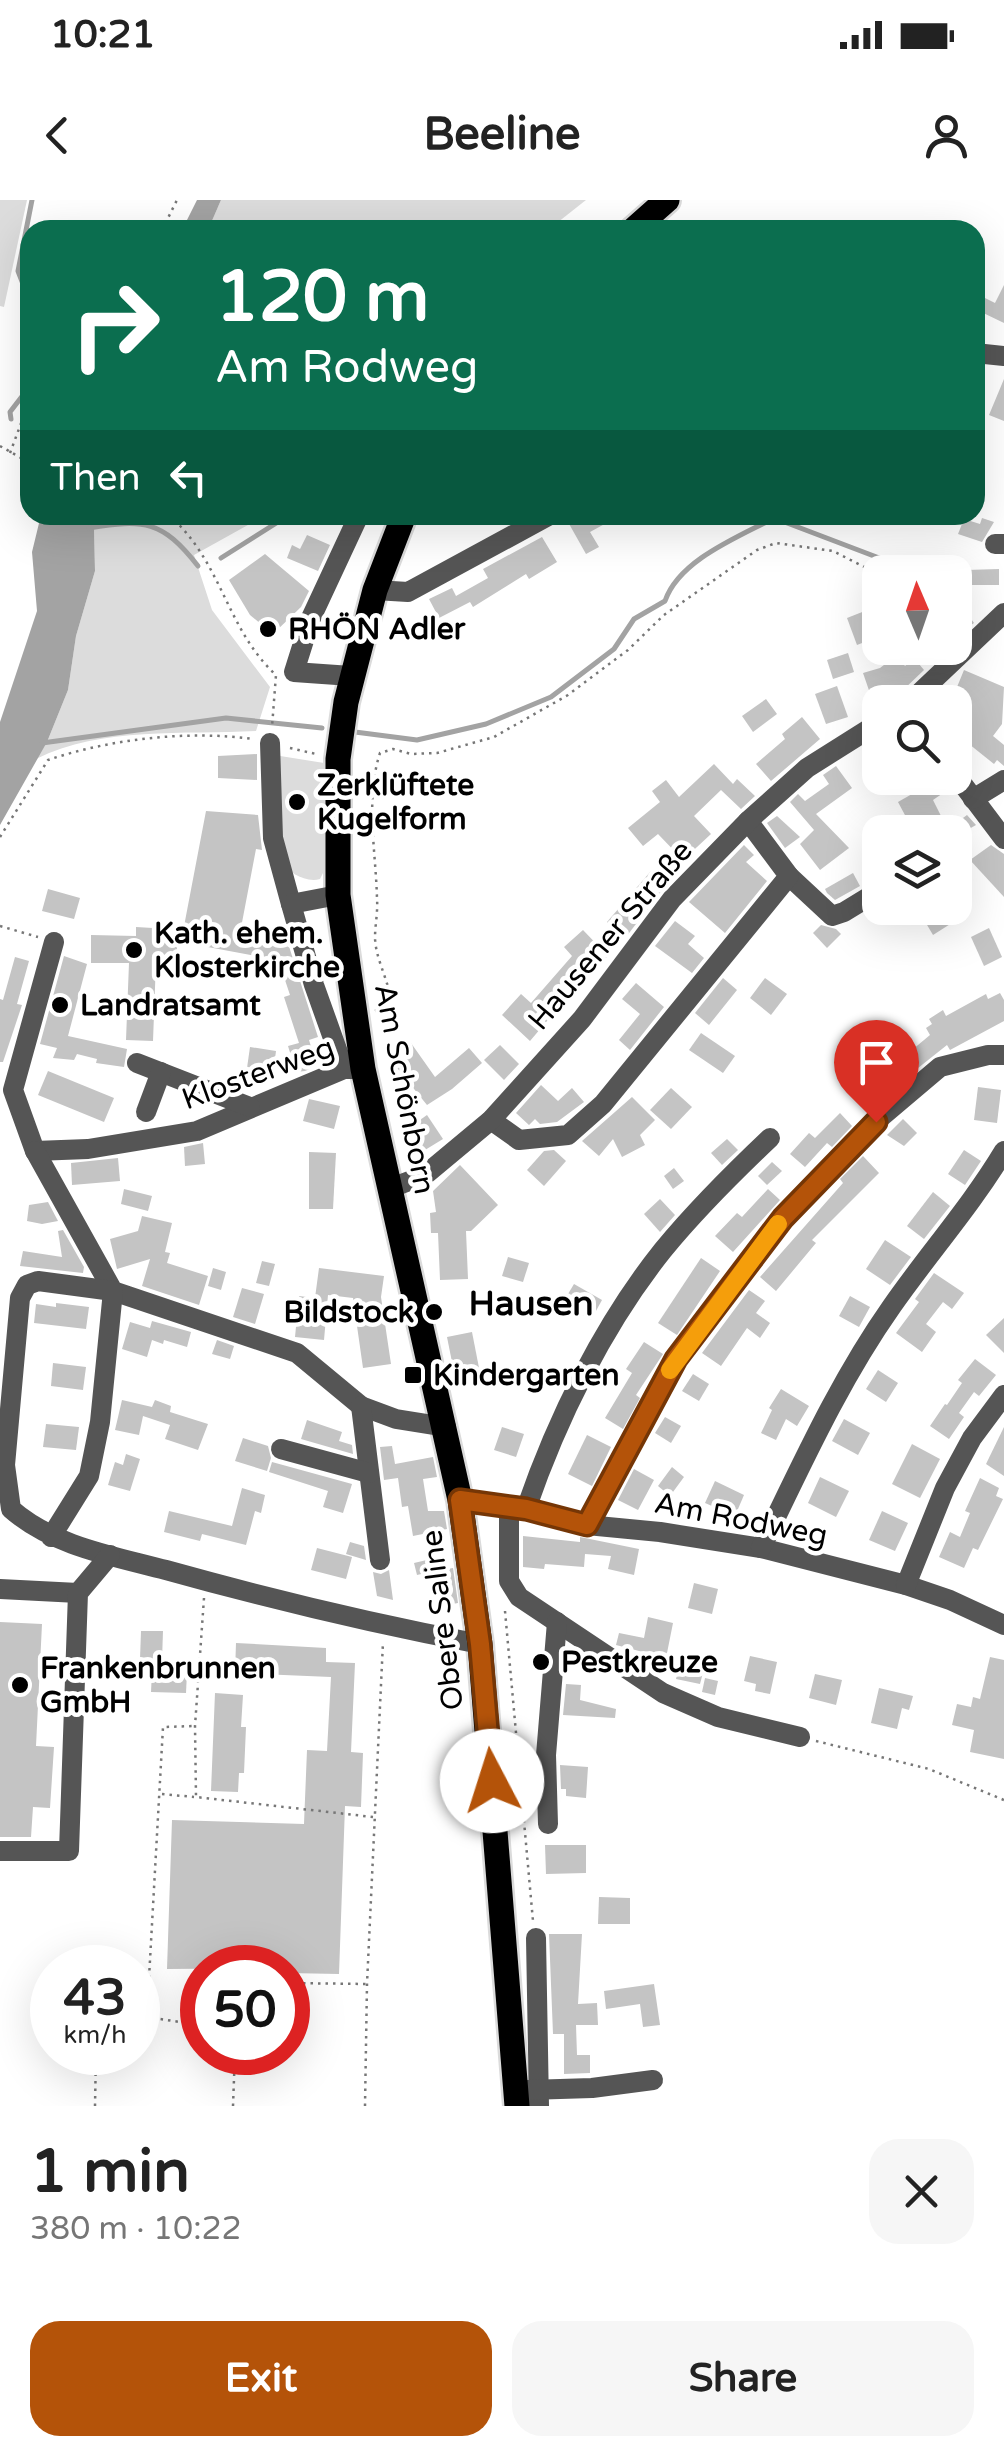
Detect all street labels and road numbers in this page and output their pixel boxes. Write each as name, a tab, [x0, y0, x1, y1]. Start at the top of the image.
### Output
street label: Hausener Straße	[520, 833, 701, 1038]
street label: Am Schönborn	[366, 981, 443, 1198]
street label: Klosterweg	[177, 1029, 339, 1118]
street label: Am Rodweg	[651, 1485, 831, 1554]
street label: Obere Saline	[413, 1528, 472, 1712]

